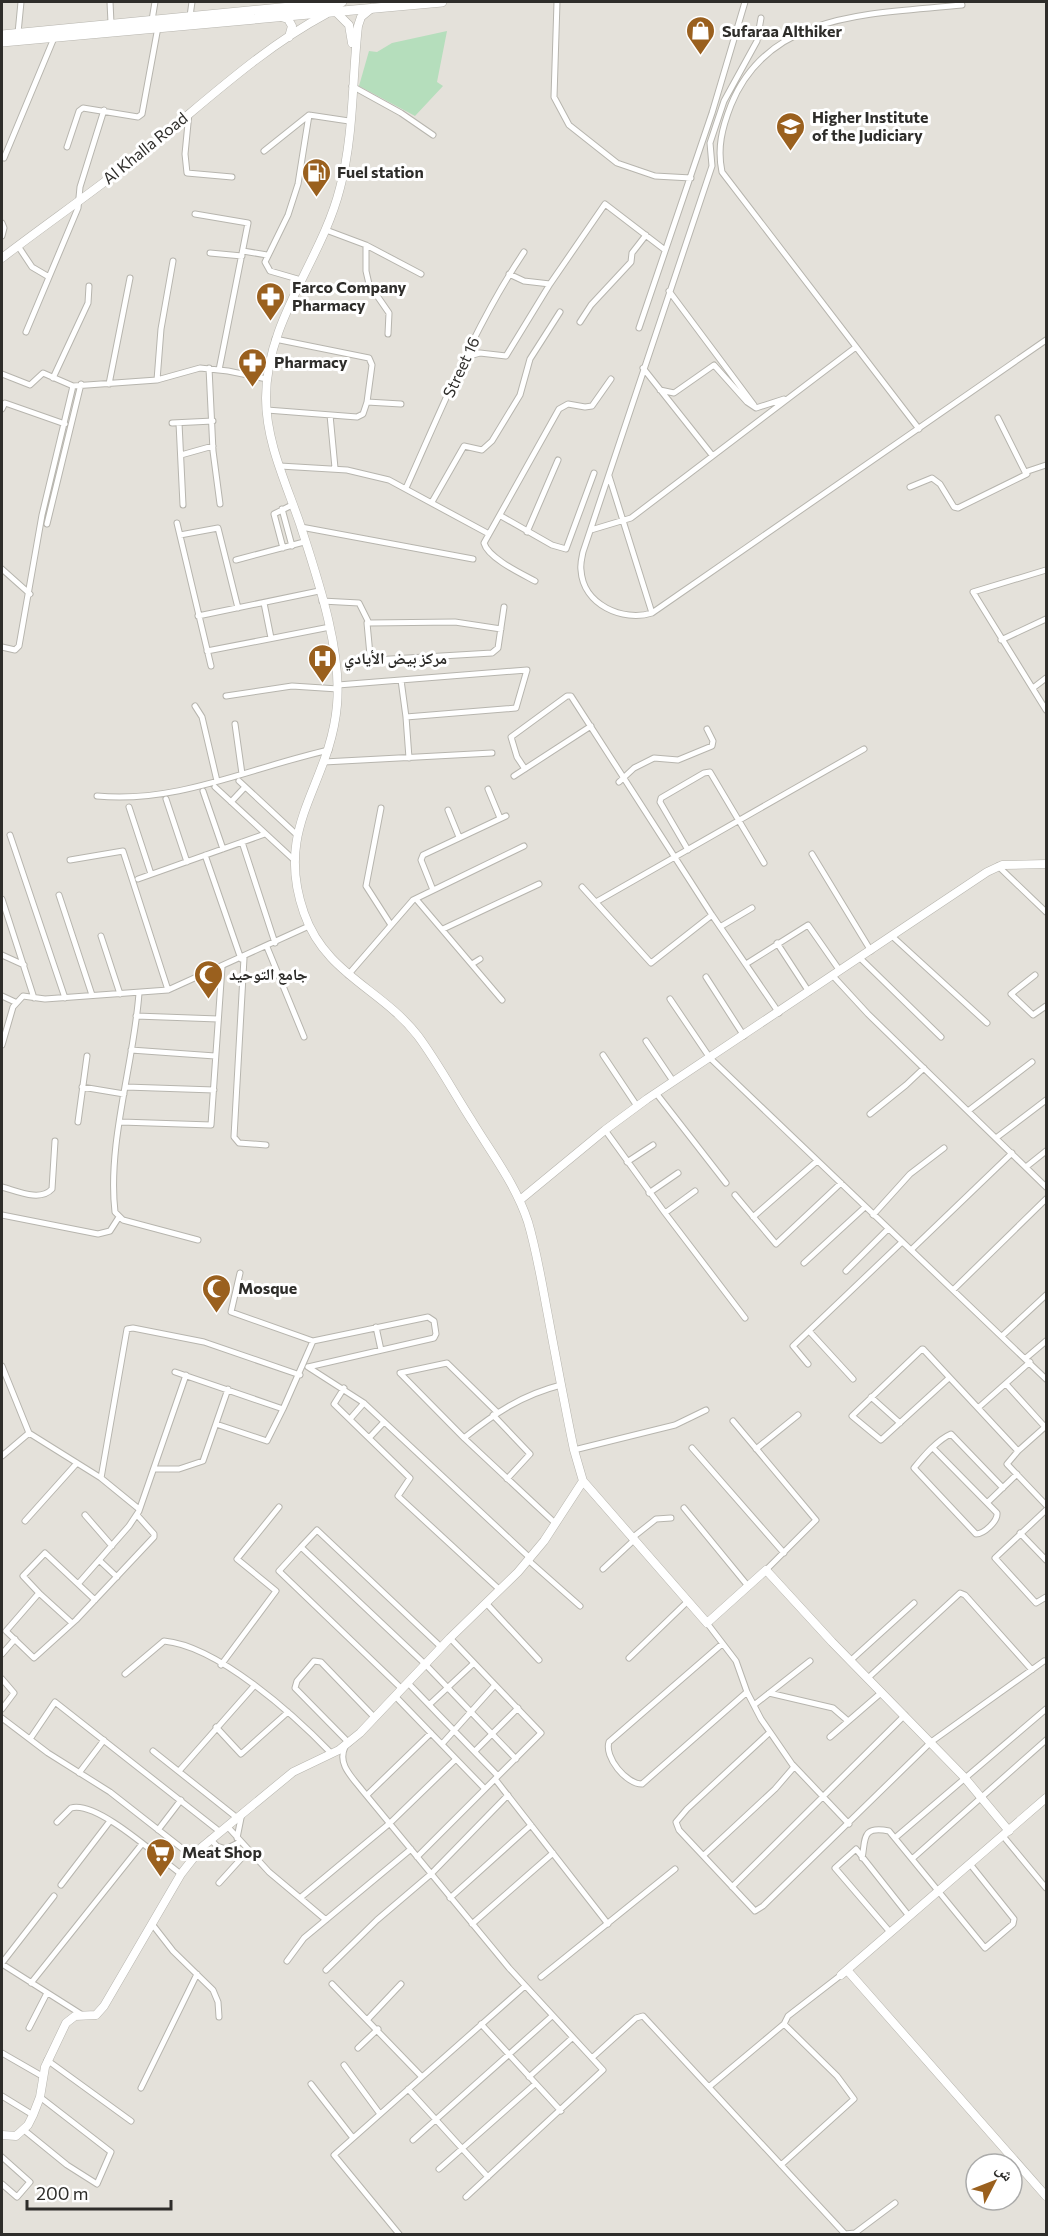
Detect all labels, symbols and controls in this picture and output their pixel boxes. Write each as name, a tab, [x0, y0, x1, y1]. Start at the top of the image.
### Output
shop icon: Sufaraa Althiker	[685, 15, 717, 57]
place label: Sufaraa Althiker	[722, 21, 842, 40]
place label: Higher Institute of the Judiciary	[812, 107, 928, 144]
street label: Al Khalla Road	[99, 108, 191, 188]
school or university icon: Higher Institute of the Judiciary	[775, 110, 807, 152]
fuel station icon: Fuel station	[300, 156, 332, 198]
place label: Fuel station	[337, 162, 424, 181]
place label: Farco Company Pharmacy	[292, 277, 406, 314]
pharmacy icon: Farco Company Pharmacy	[255, 280, 287, 322]
street label: Street 16	[438, 333, 483, 400]
pharmacy icon: Pharmacy	[237, 346, 269, 388]
place label: Pharmacy	[274, 352, 348, 371]
hospital icon: مركز بيض الأيادي	[307, 642, 339, 684]
place label: مركز بيض الأيادي	[344, 648, 447, 671]
mosque icon: جامع التوحيد	[192, 958, 224, 1000]
place label: جامع التوحيد	[229, 964, 308, 985]
mosque icon: Mosque	[201, 1272, 233, 1314]
place label: Mosque	[238, 1278, 297, 1297]
supermarket icon: Meat Shop	[145, 1836, 177, 1878]
place label: Meat Shop	[182, 1842, 262, 1861]
north arrow	[964, 2152, 1024, 2212]
text: ش	[992, 2159, 1018, 2185]
scale bar	[27, 2173, 171, 2211]
text: 200 m	[36, 2182, 89, 2204]

